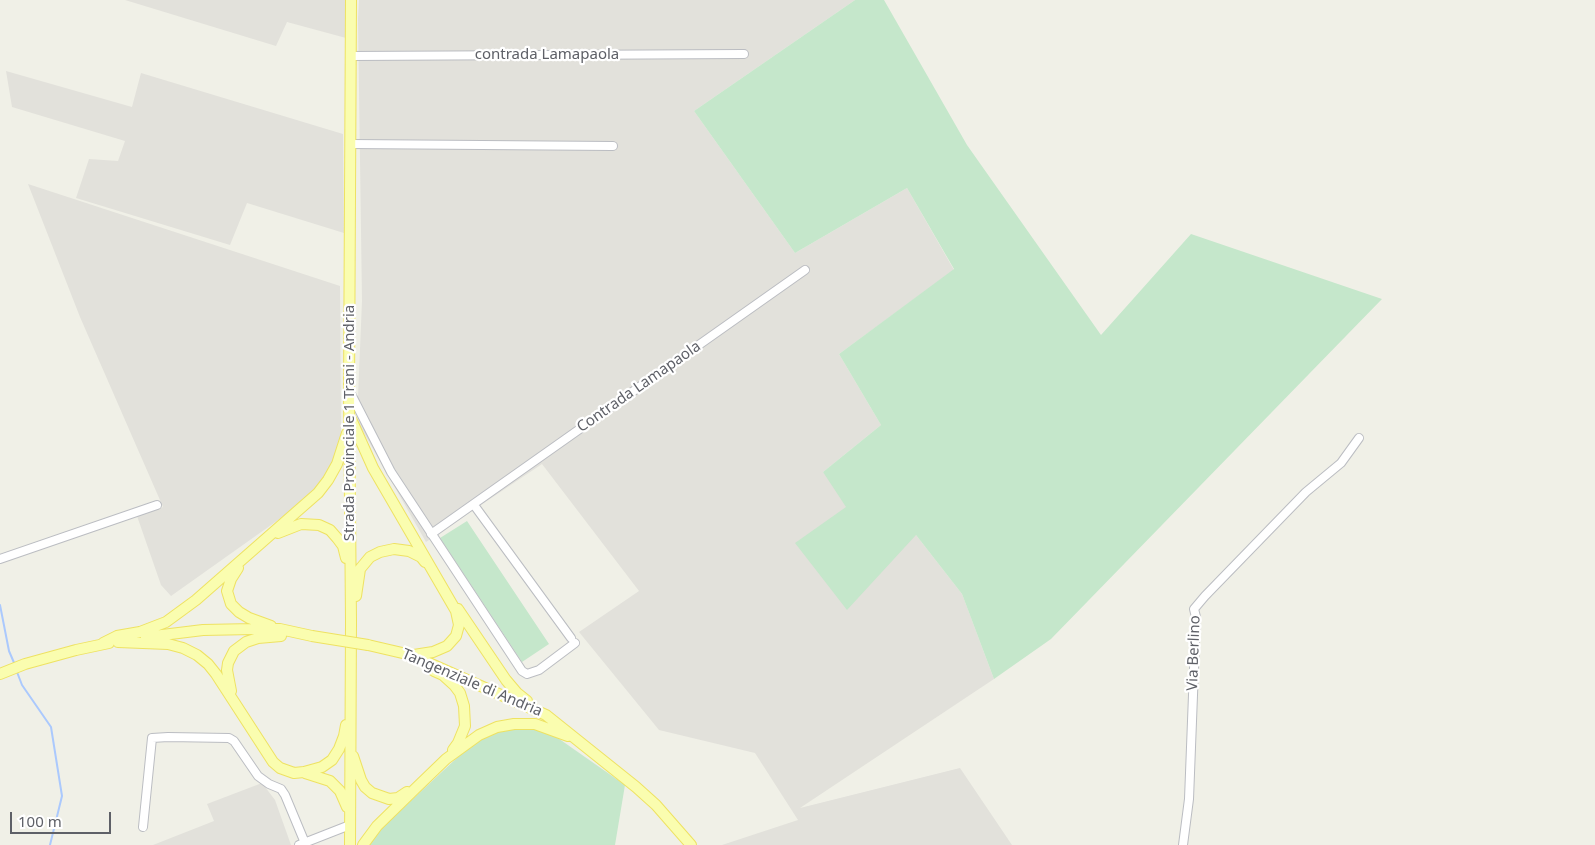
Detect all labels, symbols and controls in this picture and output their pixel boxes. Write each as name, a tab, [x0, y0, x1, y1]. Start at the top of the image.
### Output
street label: contrada Lamapaola	[475, 46, 619, 64]
street label: Strada Provinciale 1 Trani - Andria	[341, 305, 359, 541]
street label: Contrada Lamapaola	[574, 338, 704, 436]
street label: Via Berlino	[1184, 615, 1204, 691]
street label: Tangenziale di Andria	[399, 645, 545, 721]
scale bar	[12, 802, 114, 834]
text: 100 m	[18, 811, 62, 831]

